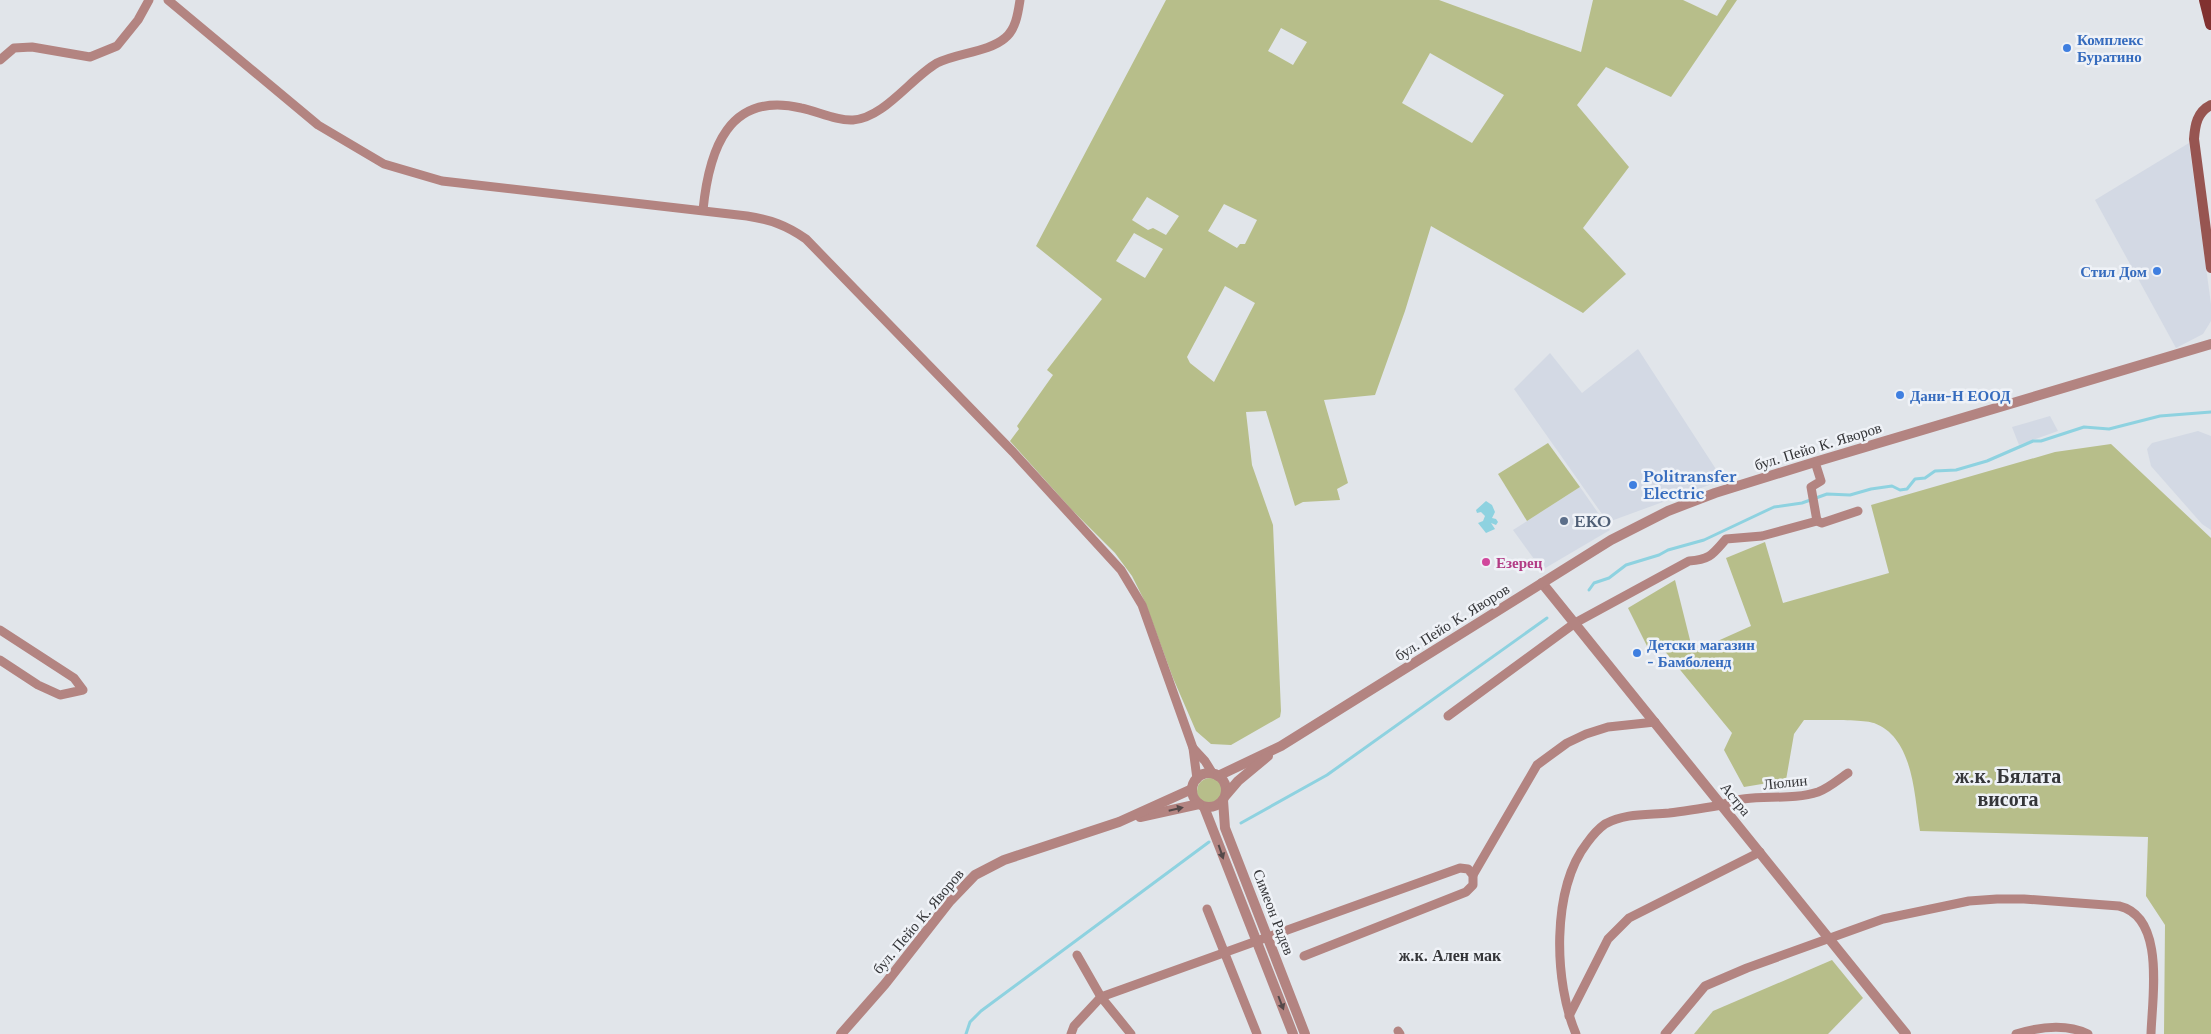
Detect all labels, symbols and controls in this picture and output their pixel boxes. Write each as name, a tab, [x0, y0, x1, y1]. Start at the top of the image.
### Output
place label: Комплекс Буратино	[2077, 30, 2144, 66]
marker: Комплекс Буратино	[2061, 42, 2073, 54]
place label: Стил Дом	[2080, 262, 2147, 281]
marker: Стил Дом	[2151, 265, 2163, 277]
place label: Дани-Н ЕООД	[1910, 386, 2011, 405]
marker: Дани-Н ЕООД	[1894, 389, 1906, 401]
street label: бул. Пейо К. Яворов	[1752, 418, 1884, 474]
place label: Politransfer Electric	[1643, 467, 1737, 503]
marker: Politransfer Electric	[1627, 479, 1639, 491]
place label: EKO	[1574, 512, 1611, 531]
marker: EKO	[1558, 515, 1570, 527]
place label: Езерец	[1496, 553, 1543, 572]
marker: Езерец	[1480, 556, 1492, 568]
street label: бул. Пейо К. Яворов	[1391, 579, 1513, 665]
place label: Детски магазин - Бамболенд	[1647, 635, 1755, 671]
marker: Детски магазин - Бамболенд	[1631, 647, 1643, 659]
district label: ж.к. Бялата висота	[1955, 764, 2061, 811]
street label: Люлин	[1762, 770, 1808, 794]
street label: Астра	[1717, 778, 1756, 820]
one-way arrow	[1169, 805, 1184, 813]
one-way arrow	[1218, 845, 1226, 860]
street label: бул. Пейо К. Яворов	[868, 864, 968, 978]
street label: Симеон Радев	[1249, 866, 1299, 958]
district label: ж.к. Ален мак	[1399, 945, 1502, 965]
one-way arrow	[1277, 996, 1285, 1011]

